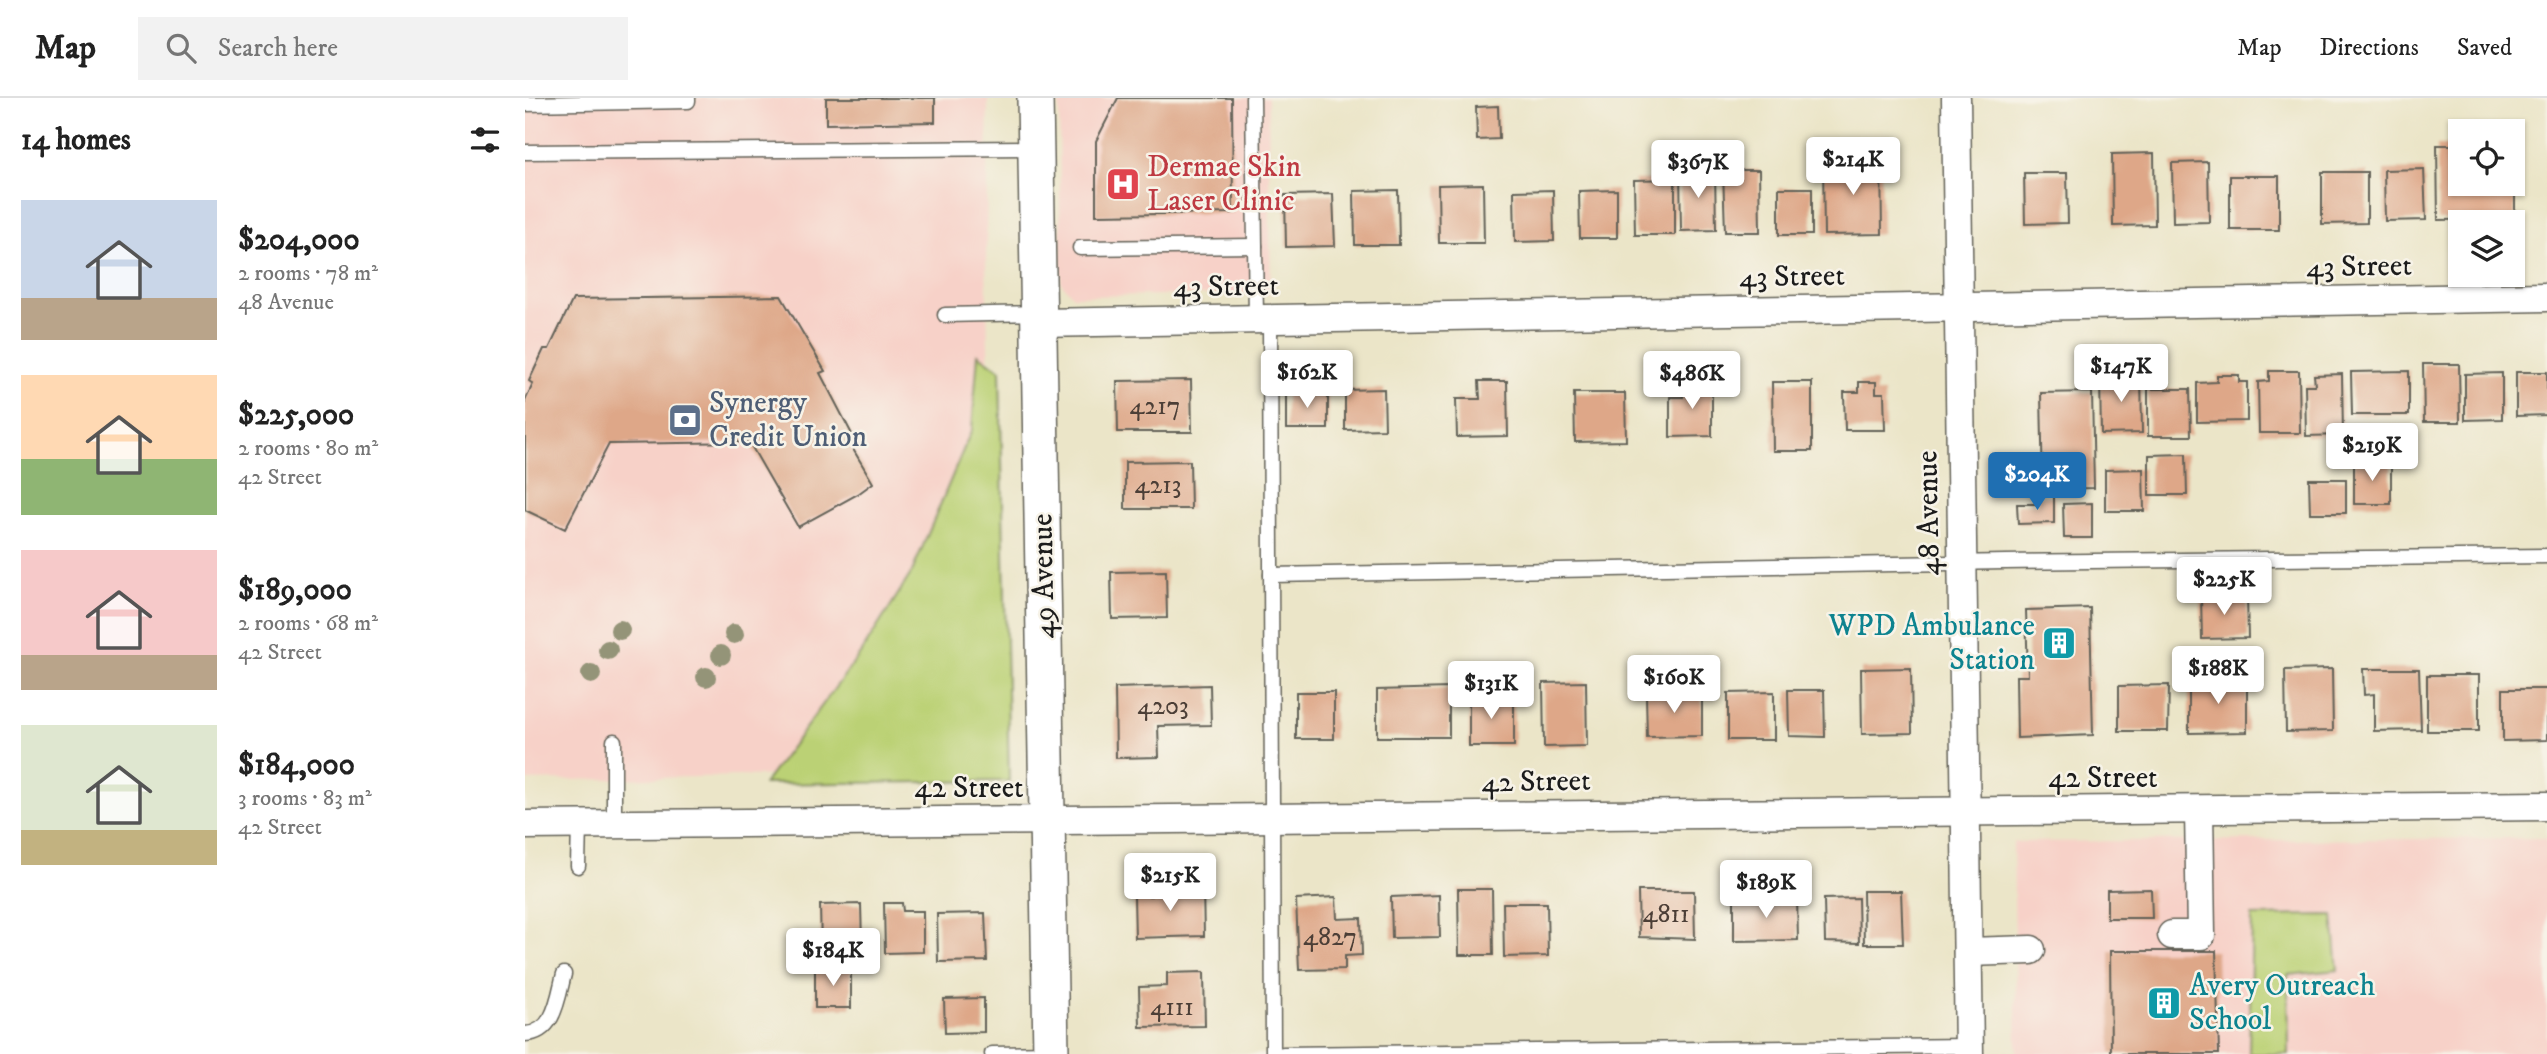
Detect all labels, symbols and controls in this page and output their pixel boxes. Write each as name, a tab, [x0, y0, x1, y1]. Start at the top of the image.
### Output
search box	[138, 17, 628, 80]
text: Map	[35, 28, 96, 69]
icon: search	[162, 29, 200, 67]
text: Search here	[218, 32, 338, 65]
text: Map	[2237, 33, 2282, 63]
text: Directions	[2320, 33, 2419, 63]
text: Saved	[2457, 33, 2512, 63]
map controls	[2448, 119, 2525, 287]
button: locate	[2448, 119, 2525, 196]
icon: filters	[466, 121, 504, 159]
text: 14 homes	[21, 122, 131, 159]
pin: $214K	[1804, 138, 1902, 197]
pin: $367K	[1649, 140, 1747, 200]
text: $214K	[1822, 145, 1884, 174]
text: $367K	[1667, 148, 1729, 177]
place label: Dermae Skin Laser Clinic	[1147, 149, 1301, 220]
hospital icon: Dermae Skin Laser Clinic	[1104, 165, 1142, 203]
button: layers	[2448, 210, 2525, 287]
text: $204,000	[238, 222, 360, 259]
icon: home	[77, 228, 161, 312]
street label: 43 Street	[2306, 248, 2412, 286]
street label: 43 Street	[1739, 258, 1845, 296]
text: 2 rooms · 78 m²	[238, 259, 378, 288]
street label: 43 Street	[1173, 268, 1279, 306]
text: 48 Avenue	[238, 288, 334, 317]
pin: $147K	[2072, 344, 2170, 404]
pin: $162K	[1258, 350, 1356, 410]
pin: $486K	[1643, 352, 1741, 411]
text: $147K	[2090, 352, 2152, 381]
text: $162K	[1277, 358, 1337, 387]
text: $486K	[1659, 359, 1725, 388]
place label: Synergy Credit Union	[709, 385, 868, 456]
house number: 4217	[1130, 390, 1180, 423]
text: $225,000	[238, 397, 354, 434]
bank icon: Synergy Credit Union	[666, 401, 704, 439]
icon: home	[77, 403, 161, 487]
pin: $219K	[2323, 424, 2421, 483]
text: $219K	[2342, 431, 2402, 460]
text: 2 rooms · 80 m²	[238, 434, 378, 463]
street label: 48 Avenue	[1909, 450, 1949, 576]
pin: $204K	[1988, 452, 2086, 512]
text: $204K	[2004, 460, 2070, 489]
text: 42 Street	[238, 463, 322, 492]
house number: 4213	[1135, 469, 1182, 502]
street label: 49 Avenue	[1024, 513, 1064, 639]
pin: $225K	[2175, 558, 2273, 617]
text: $225K	[2193, 565, 2255, 594]
text: $189,000	[238, 572, 352, 609]
icon: home	[77, 578, 161, 662]
place label: WPD Ambulance Station	[1828, 608, 2035, 679]
text: 2 rooms · 68 m²	[238, 609, 378, 638]
building icon: WPD Ambulance Station	[2040, 624, 2078, 662]
text: 42 Street	[238, 638, 322, 667]
pin: $188K	[2169, 646, 2267, 706]
text: $188K	[2188, 654, 2248, 683]
pin: $160K	[1625, 656, 1723, 715]
pin: $131K	[1442, 662, 1540, 721]
text: $160K	[1643, 663, 1705, 692]
text: $131K	[1464, 669, 1518, 698]
house number: 4203	[1137, 690, 1189, 723]
text: $184,000	[238, 747, 355, 784]
icon: home	[77, 753, 161, 837]
street label: 42 Street	[2048, 760, 2158, 797]
street label: 42 Street	[1481, 763, 1591, 801]
street label: 42 Street	[914, 770, 1024, 807]
text: 3 rooms · 83 m²	[238, 784, 372, 813]
text: 42 Street	[238, 813, 322, 842]
pin: $215K	[1121, 854, 1219, 913]
pin: $189K	[1717, 860, 1815, 920]
text: $215K	[1140, 861, 1200, 890]
text: $189K	[1736, 868, 1796, 897]
house number: 4811	[1642, 898, 1690, 931]
house number: 4827	[1303, 921, 1357, 954]
pin: $184K	[784, 928, 882, 988]
text: $184K	[802, 936, 864, 965]
place label: Avery Outreach School	[2189, 968, 2375, 1039]
building icon: Avery Outreach School	[2145, 984, 2183, 1022]
house number: 4111	[1150, 991, 1194, 1024]

